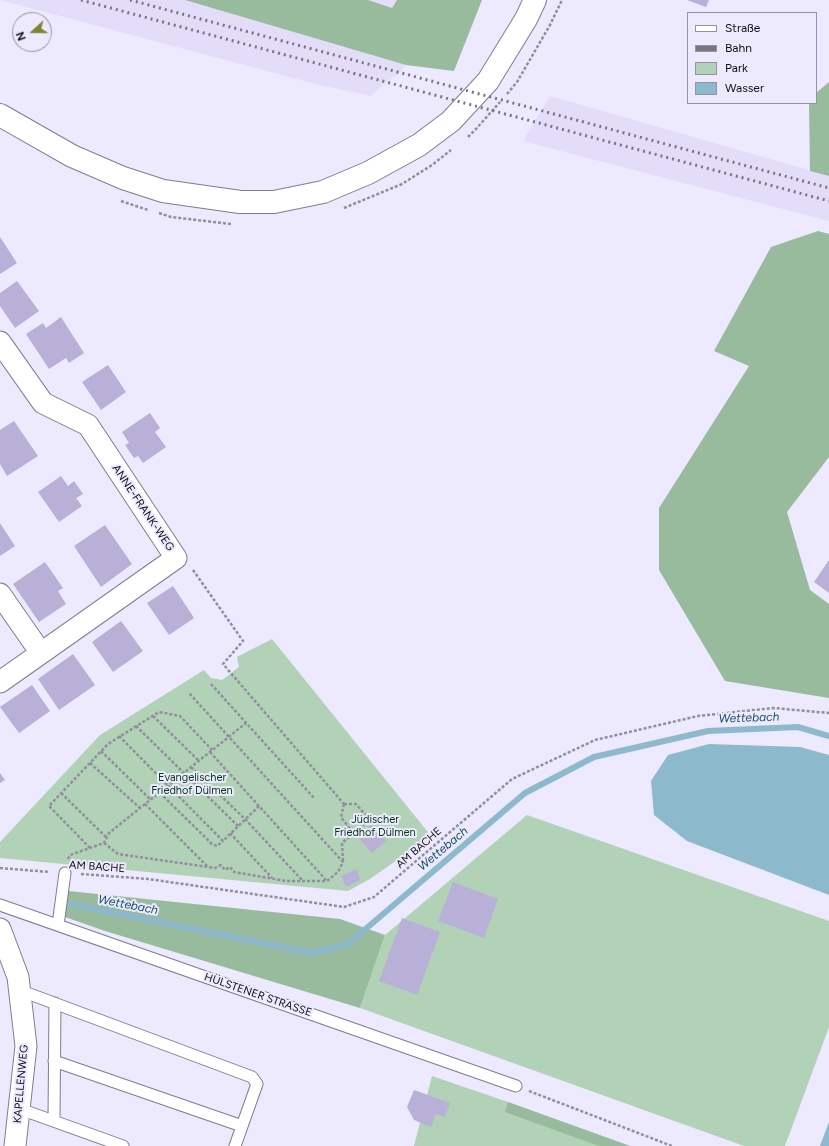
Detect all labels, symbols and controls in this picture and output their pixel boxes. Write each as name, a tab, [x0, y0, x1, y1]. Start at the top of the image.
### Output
north arrow	[12, 12, 52, 52]
legend	[687, 12, 817, 104]
text: Straße	[725, 21, 760, 35]
text: N	[14, 30, 29, 42]
text: Bahn	[725, 41, 752, 55]
text: Park	[725, 61, 748, 75]
text: Wasser	[725, 81, 764, 95]
street label: ANNE-FRANK-WEG	[109, 462, 177, 554]
water label: Wettebach	[718, 710, 780, 726]
park label: Evangelischer Friedhof Dülmen	[151, 771, 233, 797]
park label: Jüdischer Friedhof Dülmen	[334, 813, 416, 839]
water label: Wettebach	[415, 824, 471, 874]
street label: AM BACHE	[393, 825, 445, 871]
street label: AM BACHE	[69, 858, 125, 876]
water label: Wettebach	[97, 892, 159, 918]
street label: HÜLSTENER STRASSE	[202, 970, 314, 1020]
street label: KAPELLENWEG	[11, 1044, 31, 1124]

